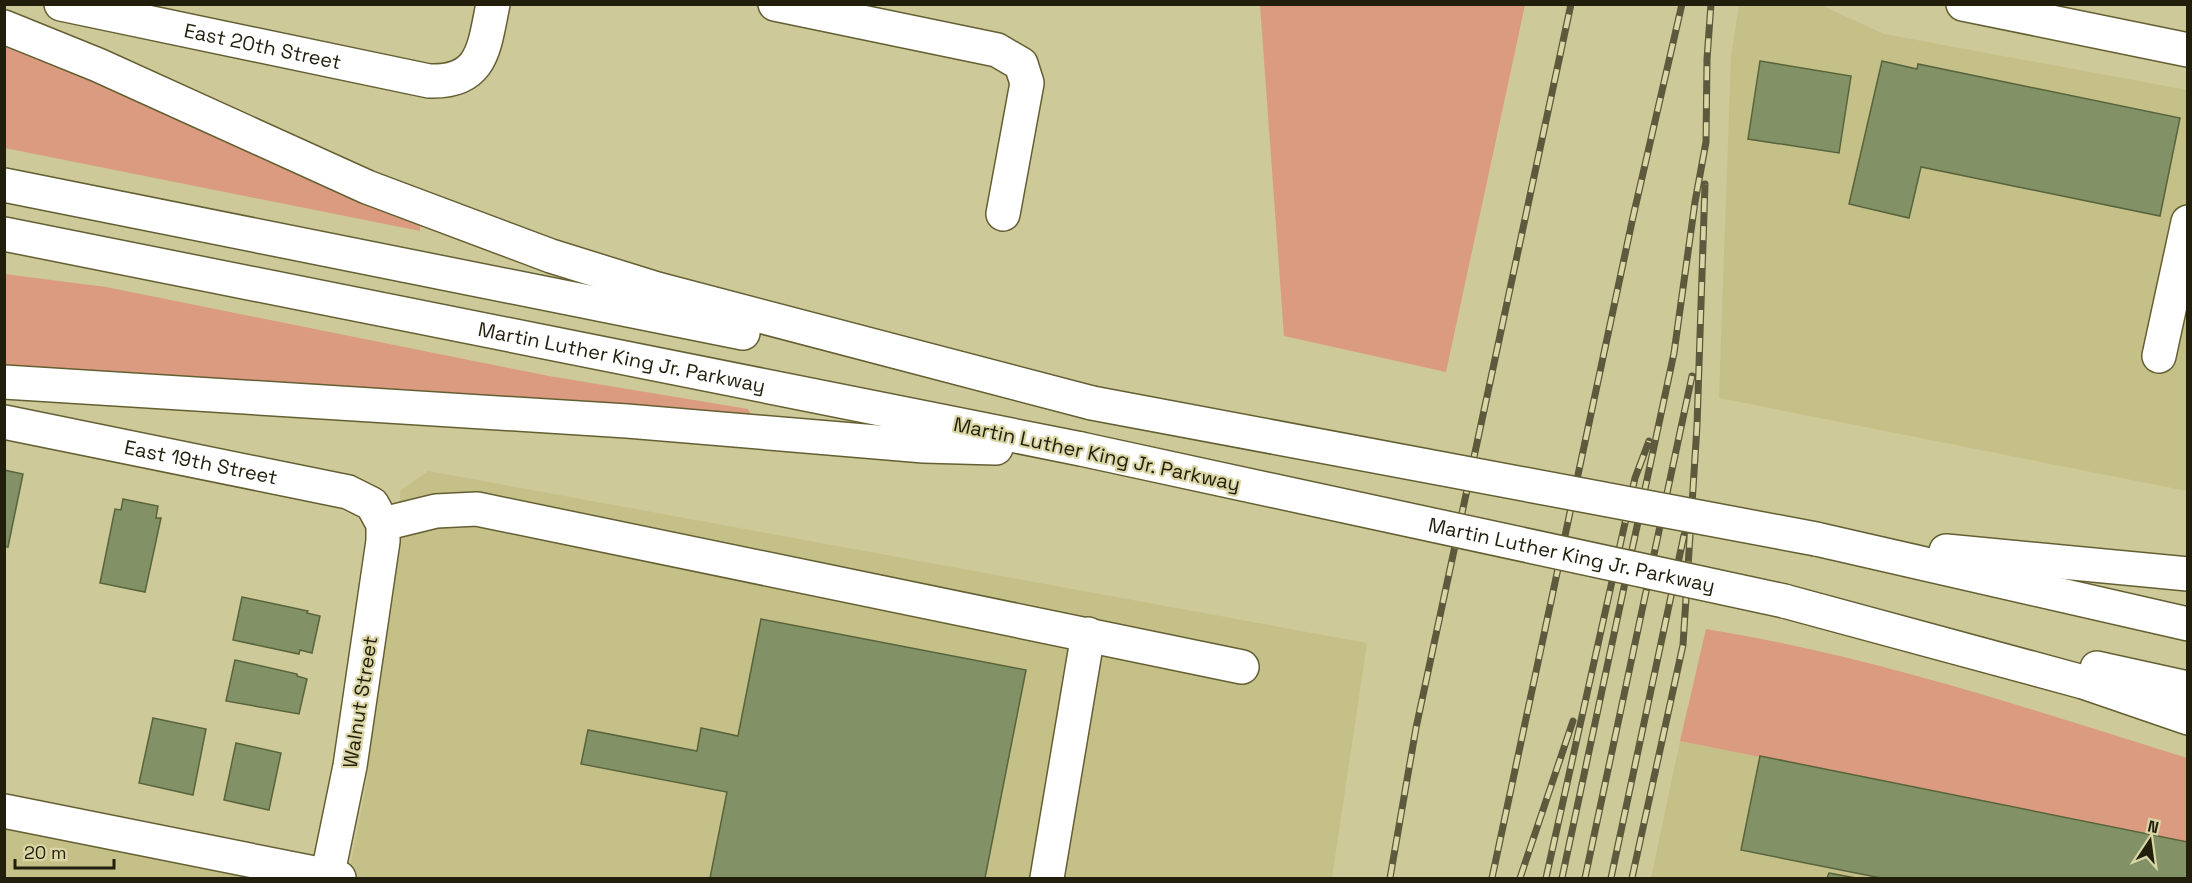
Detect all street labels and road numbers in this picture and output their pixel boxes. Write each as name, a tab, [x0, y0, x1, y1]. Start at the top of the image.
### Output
street label: East 20th Street	[182, 17, 344, 75]
street label: Martin Luther King Jr. Parkway	[476, 316, 768, 399]
street label: Martin Luther King Jr. Parkway	[951, 411, 1243, 497]
street label: East 19th Street	[122, 434, 280, 490]
street label: Martin Luther King Jr. Parkway	[1426, 511, 1717, 599]
street label: Walnut Street	[337, 634, 383, 770]

